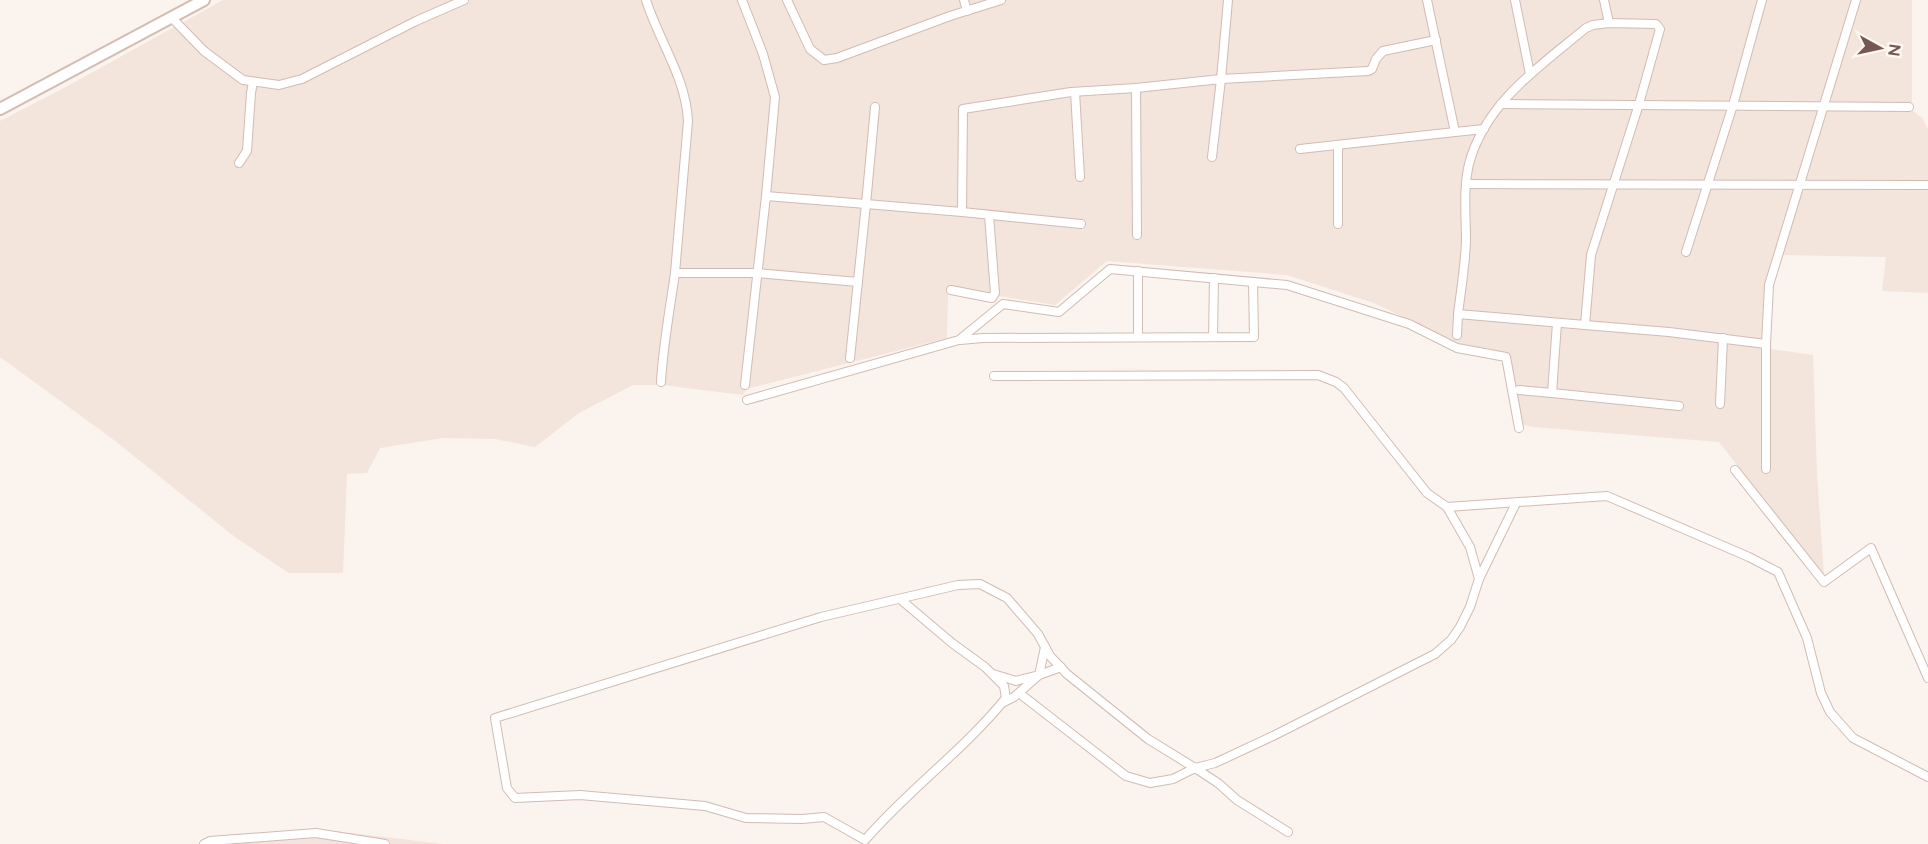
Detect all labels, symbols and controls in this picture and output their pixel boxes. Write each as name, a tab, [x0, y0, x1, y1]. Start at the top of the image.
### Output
north arrow	[1850, 18, 1910, 78]
text: N	[1884, 43, 1905, 57]

